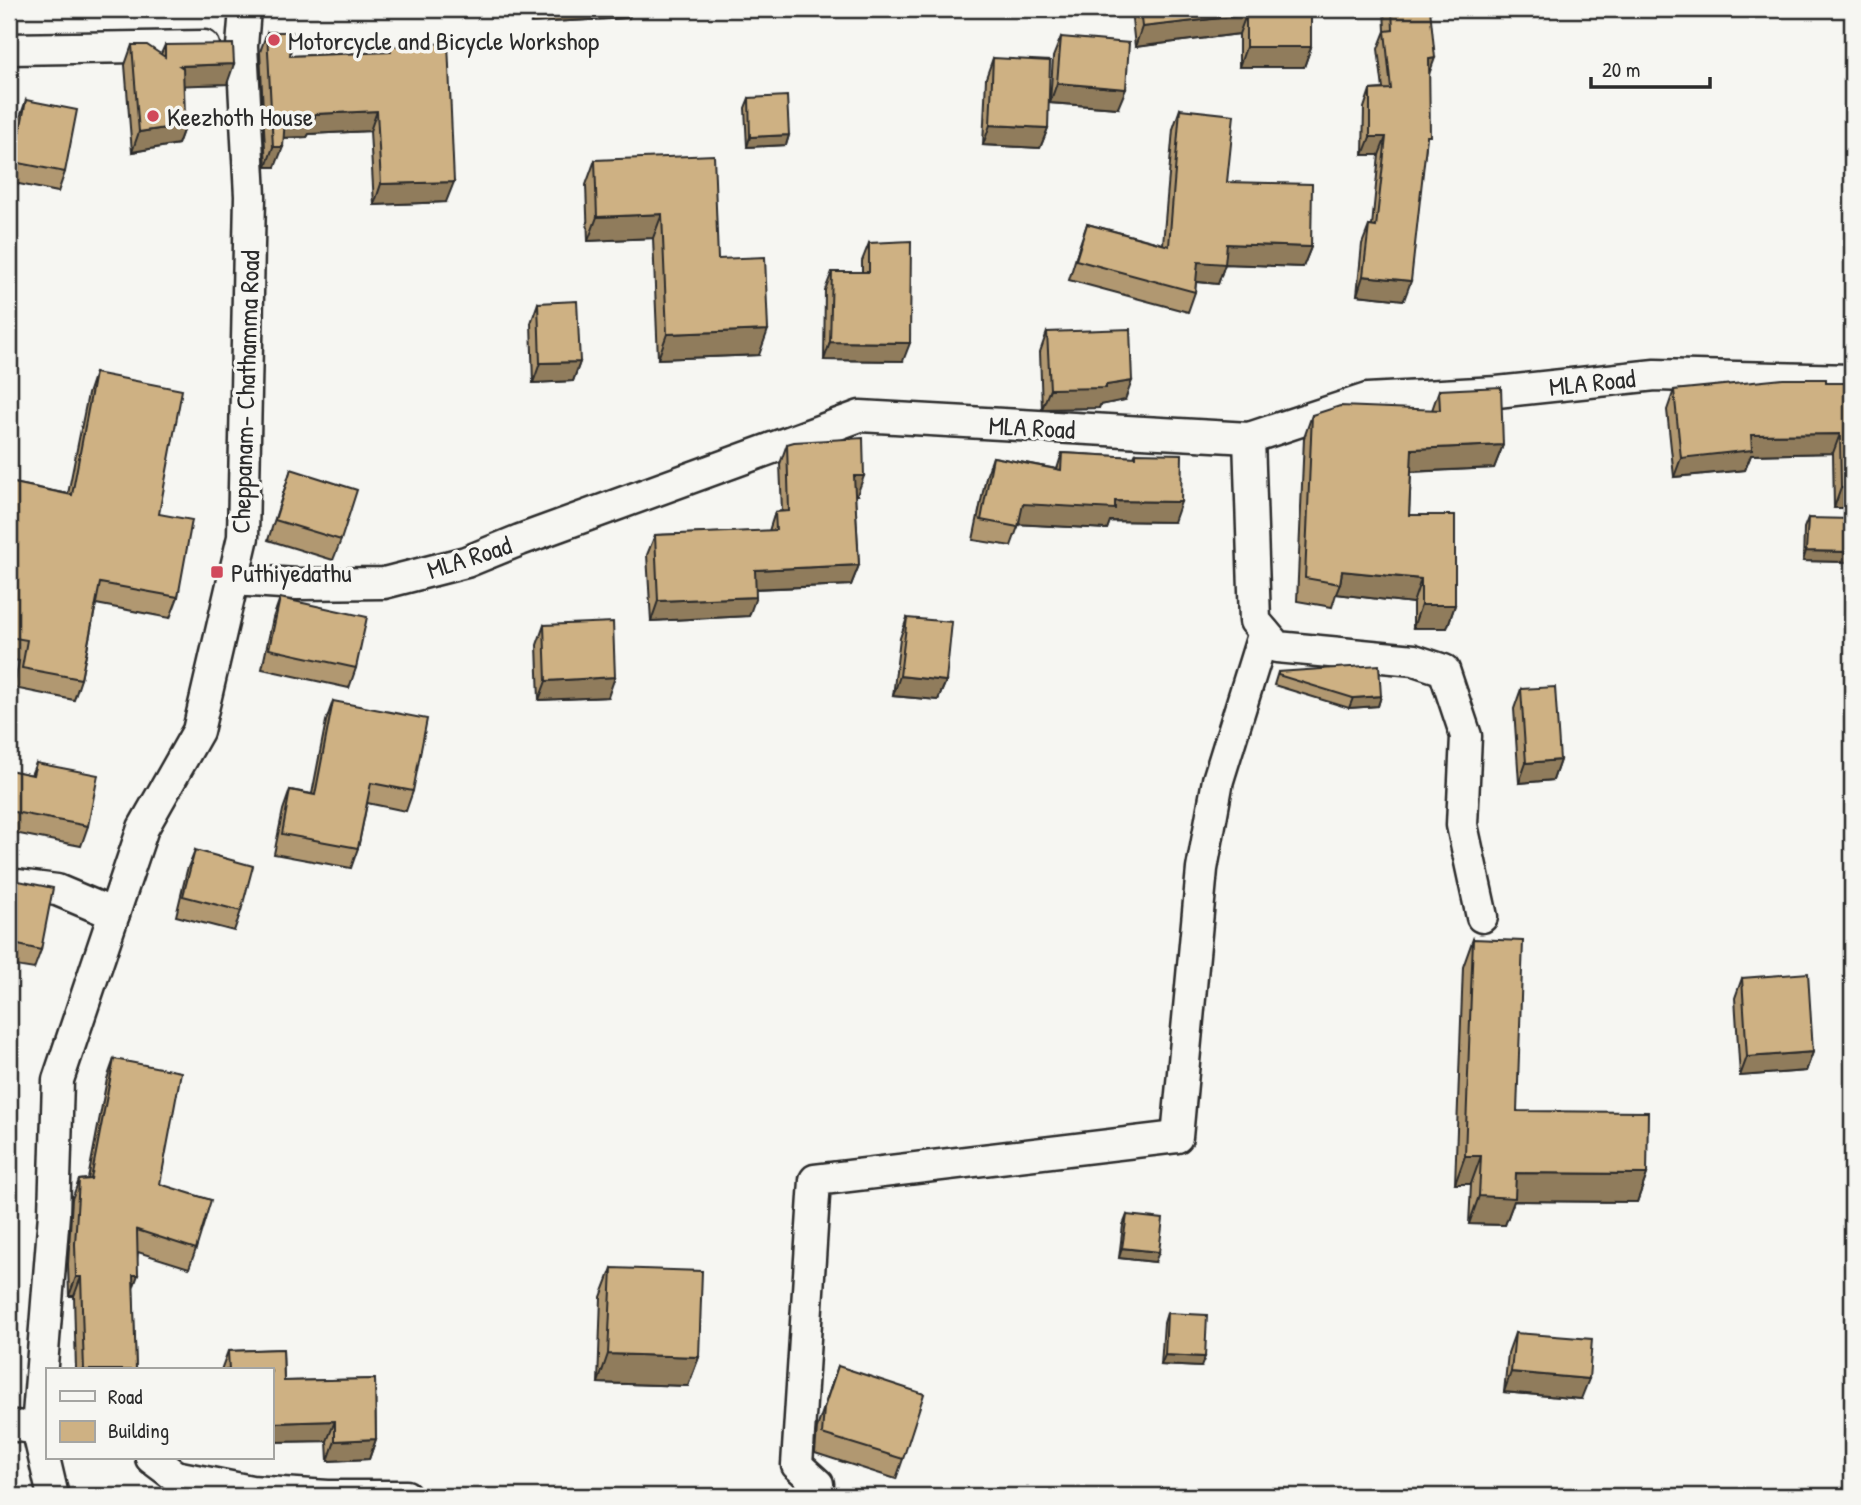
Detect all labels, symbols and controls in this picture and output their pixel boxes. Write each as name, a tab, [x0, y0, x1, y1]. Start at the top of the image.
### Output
place label: Motorcycle and Bicycle Workshop	[288, 23, 599, 58]
marker: Motorcycle and Bicycle Workshop	[266, 32, 282, 48]
scale bar	[1591, 46, 1710, 90]
text: 20 m	[1602, 55, 1640, 84]
place label: Keezhoth House	[167, 99, 313, 134]
marker: Keezhoth House	[145, 108, 161, 124]
street label: Cheppanam- Chathamma Road	[223, 250, 267, 534]
street label: MLA Road	[1547, 360, 1637, 404]
street label: MLA Road	[988, 407, 1076, 447]
street label: MLA Road	[422, 527, 516, 587]
place label: Puthiyedathu	[231, 555, 352, 590]
marker: Puthiyedathu	[209, 564, 225, 580]
legend	[46, 1368, 273, 1460]
text: Road	[108, 1382, 142, 1411]
text: Building	[108, 1416, 169, 1445]

